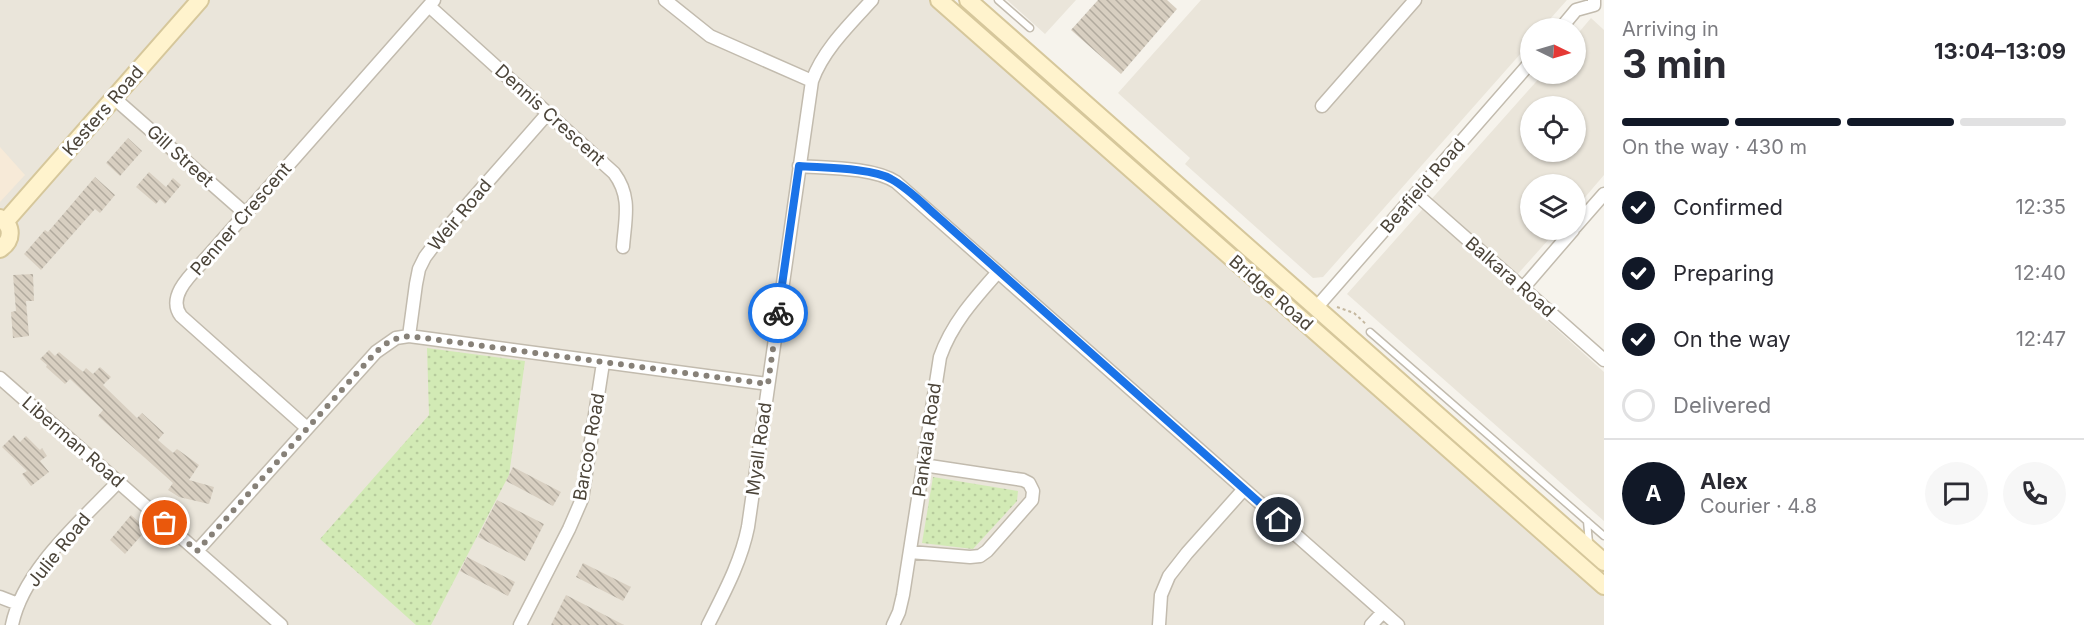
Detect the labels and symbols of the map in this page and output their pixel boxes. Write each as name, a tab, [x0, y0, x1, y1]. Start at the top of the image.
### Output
north arrow	[1520, 18, 1586, 84]
street label: Dennis Crescent	[491, 60, 610, 170]
street label: Kesters Road	[58, 61, 147, 160]
street label: Gill Street	[143, 120, 218, 191]
street label: Beafield Road	[1376, 134, 1469, 237]
street label: Penner Crescent	[186, 158, 295, 279]
street label: Weir Road	[424, 175, 496, 255]
street label: Balkara Road	[1461, 232, 1559, 321]
street label: Bridge Road	[1225, 251, 1318, 335]
courier	[748, 283, 808, 343]
street label: Pankala Road	[908, 381, 945, 498]
street label: Liberman Road	[18, 392, 129, 492]
street label: Barcoo Road	[569, 392, 608, 502]
street label: Myall Road	[742, 401, 775, 497]
pin	[1253, 494, 1304, 545]
pin	[139, 497, 190, 548]
street label: Julie Road	[23, 509, 95, 591]

